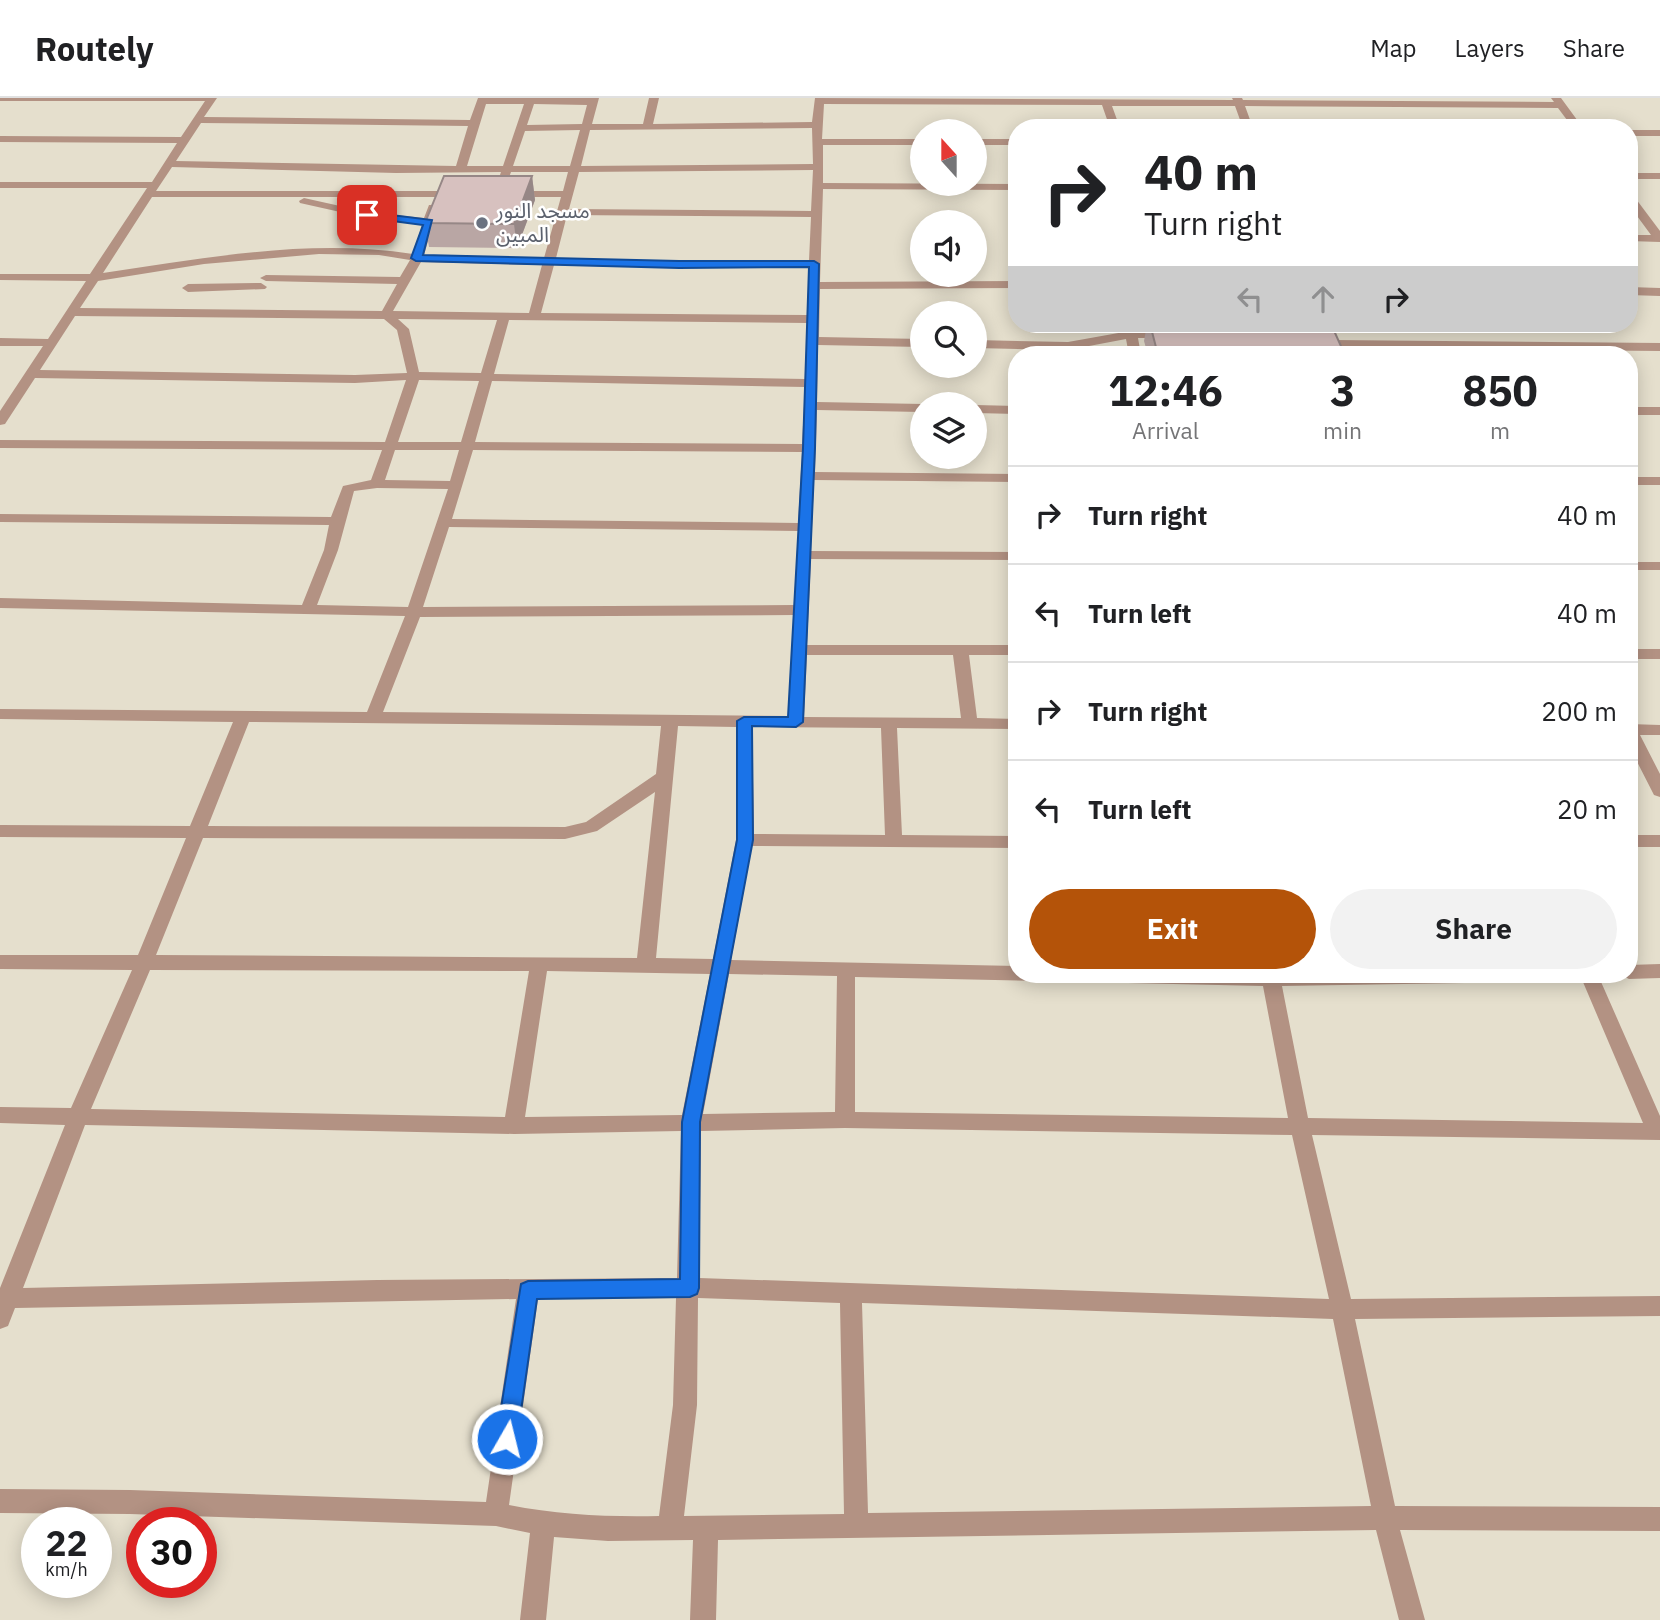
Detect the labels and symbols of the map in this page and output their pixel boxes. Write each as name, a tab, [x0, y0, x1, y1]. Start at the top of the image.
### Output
north arrow	[910, 119, 987, 196]
pin	[337, 185, 397, 245]
place label: مسجد النور المبين	[495, 196, 590, 248]
marker: مسجد النور المبين	[474, 215, 490, 231]
position arrow	[470, 1402, 544, 1476]
speed limit sign: 30	[126, 1507, 217, 1598]

